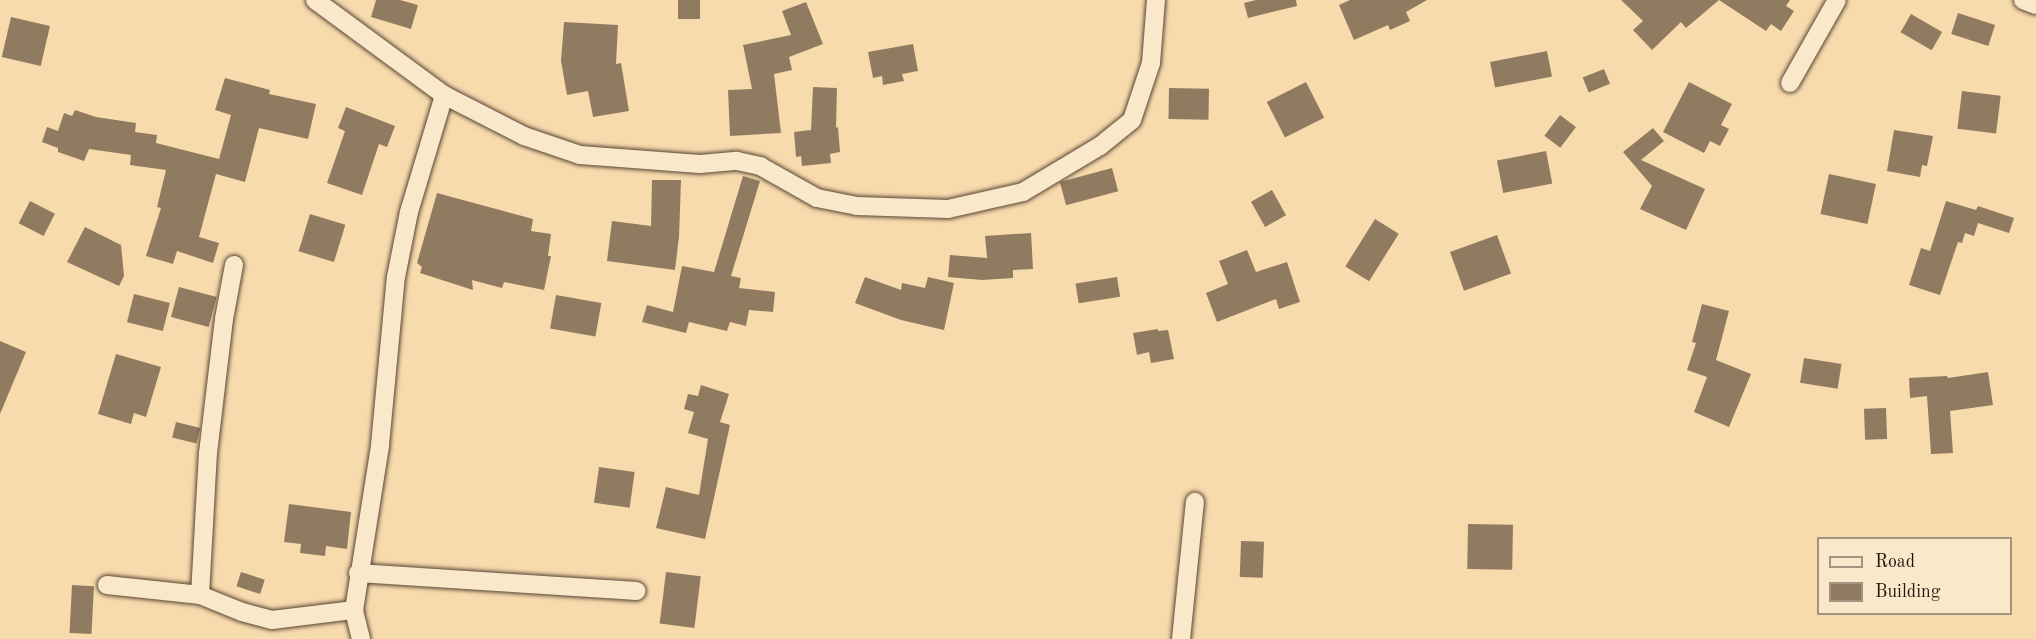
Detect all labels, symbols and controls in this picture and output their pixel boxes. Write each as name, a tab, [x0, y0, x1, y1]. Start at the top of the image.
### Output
legend	[1817, 537, 2012, 615]
text: Road	[1875, 553, 1915, 571]
text: Building	[1875, 583, 1940, 601]

